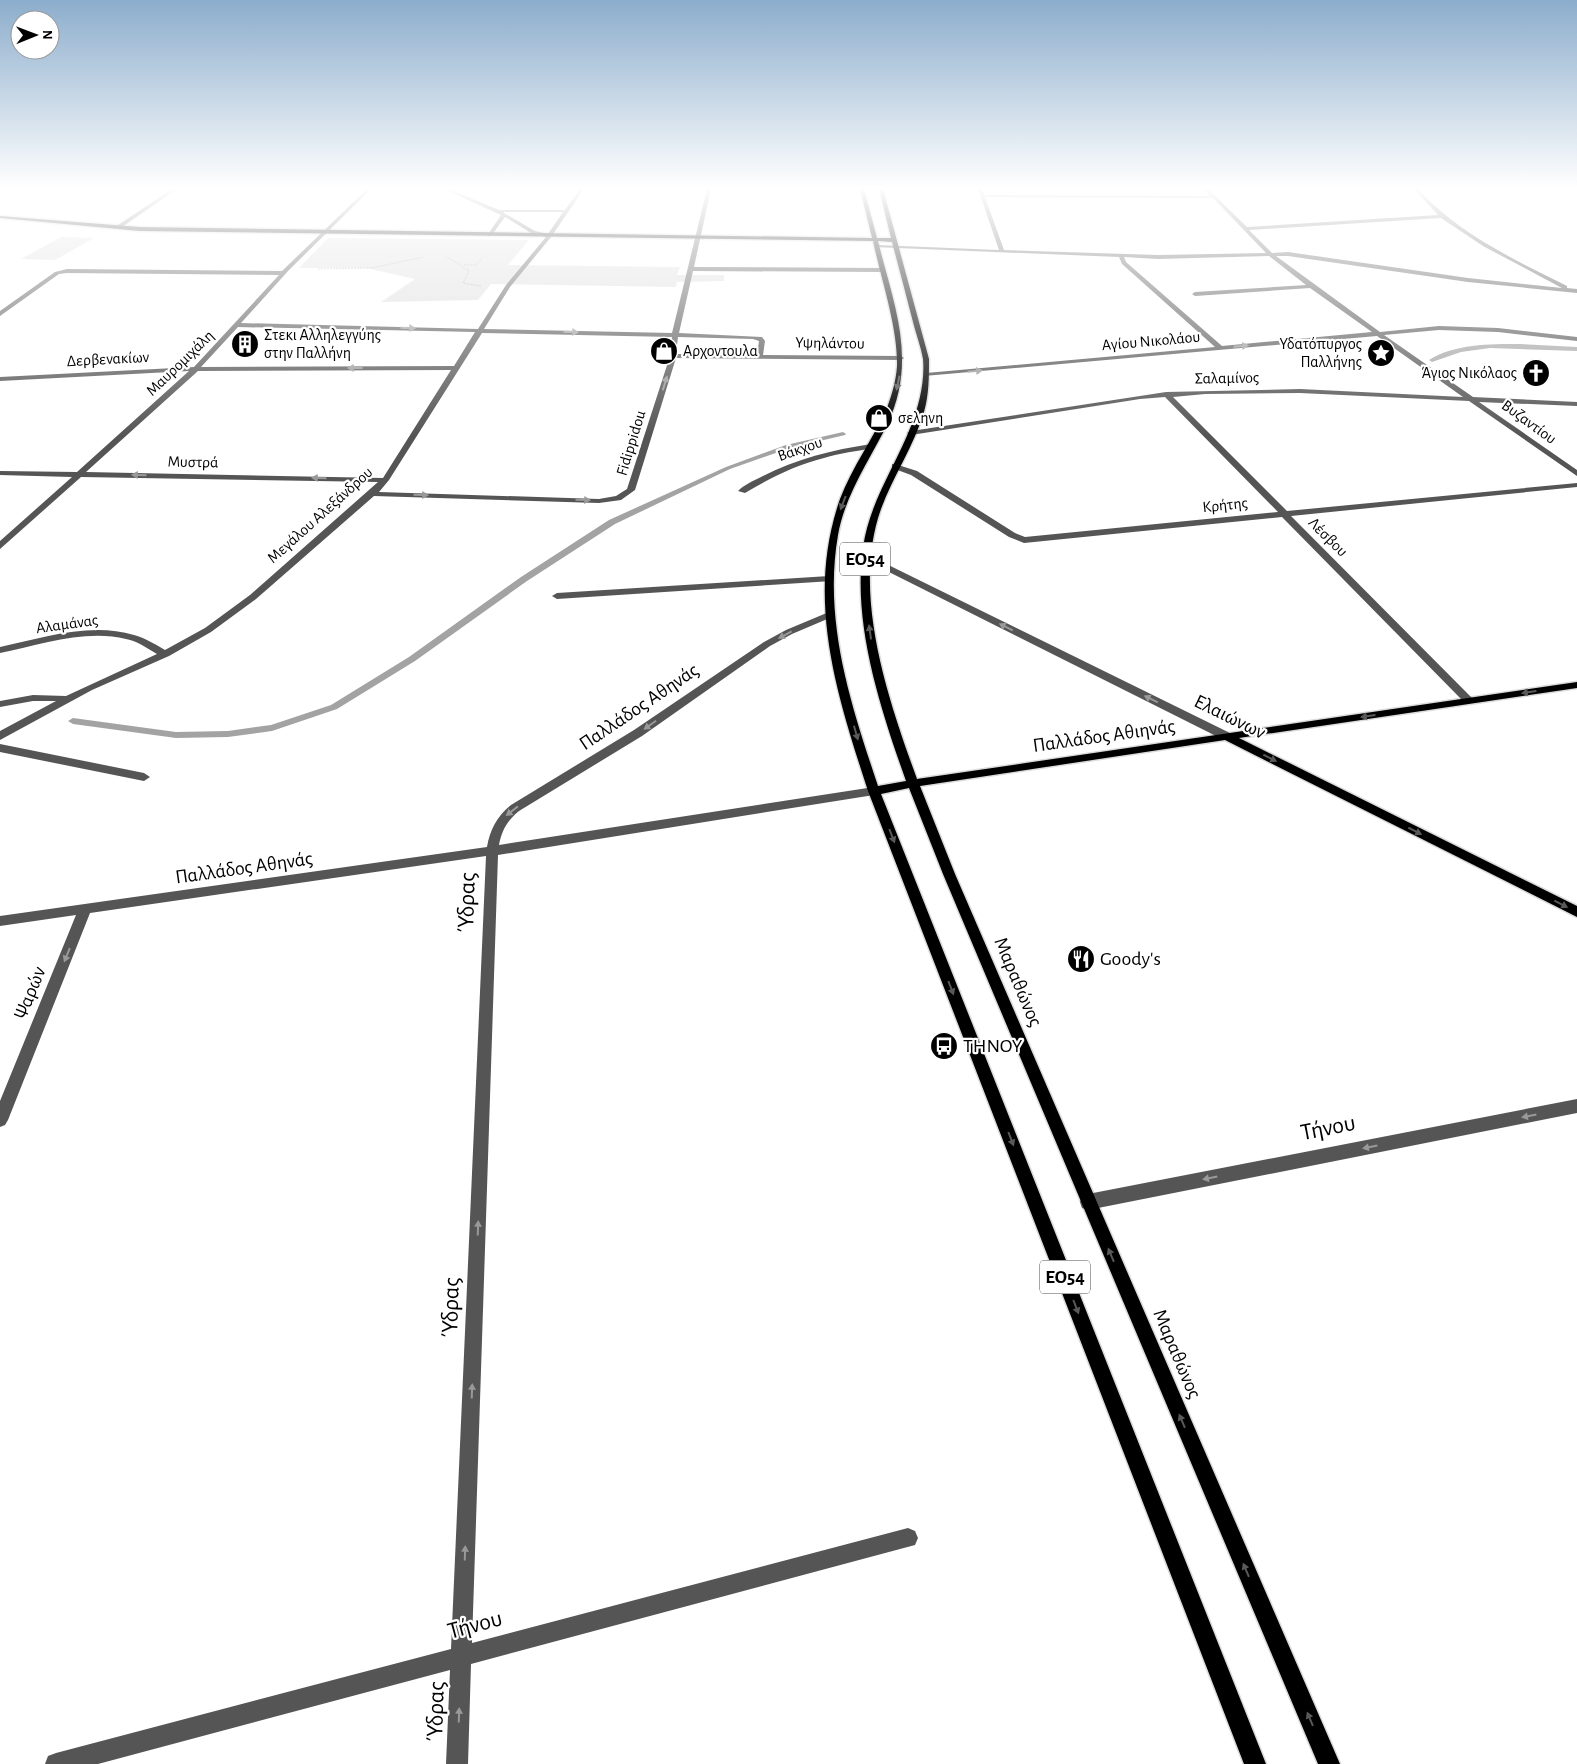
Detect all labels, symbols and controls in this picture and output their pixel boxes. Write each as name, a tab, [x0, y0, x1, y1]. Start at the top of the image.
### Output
north arrow	[10, 10, 60, 60]
text: N	[40, 30, 54, 40]
one-way arrow	[401, 325, 417, 333]
street label: Μαυρομιχάλη	[143, 327, 217, 399]
place label: Στεκι Αλληλεγγύης στην Παλλήνη	[264, 327, 381, 361]
one-way arrow	[563, 328, 579, 336]
building icon: Στεκι Αλληλεγγύης στην Παλλήνη	[230, 329, 260, 359]
street label: Αγίου Νικολάου	[1101, 329, 1201, 353]
street label: Υψηλάντου	[795, 334, 865, 352]
shop icon: Αρχοντουλα	[649, 336, 679, 366]
place label: Υδατόπυργος Παλλήνης	[1280, 336, 1362, 371]
place icon: Υδατόπυργος Παλλήνης	[1366, 338, 1396, 368]
one-way arrow	[1233, 342, 1249, 350]
place label: Αρχοντουλα	[683, 343, 758, 359]
street label: Δερβενακίων	[66, 349, 150, 369]
church icon: Άγιος Νικόλαος	[1521, 358, 1551, 388]
one-way arrow	[347, 364, 363, 372]
place label: Άγιος Νικόλαος	[1421, 365, 1517, 382]
one-way arrow	[967, 367, 983, 375]
street label: Σαλαμίνος	[1195, 369, 1259, 388]
one-way arrow	[661, 375, 669, 390]
one-way arrow	[894, 376, 902, 391]
street label: Βυζαντίου	[1499, 397, 1559, 447]
shop icon: σεληνη	[864, 403, 894, 433]
street label: Fidippidou	[613, 408, 649, 478]
place label: σεληνη	[898, 410, 943, 426]
street label: Βάκχου	[775, 434, 825, 464]
street label: Μυστρά	[167, 454, 219, 470]
street label: Μεγάλου Αλεξάνδρου	[264, 464, 376, 566]
one-way arrow	[131, 471, 147, 479]
one-way arrow	[311, 474, 327, 482]
one-way arrow	[413, 492, 429, 500]
street label: Κρήτης	[1202, 495, 1249, 516]
one-way arrow	[576, 496, 592, 504]
one-way arrow	[838, 496, 846, 510]
street label: Λέσβου	[1305, 514, 1351, 560]
road number: ΕΟ54	[840, 542, 890, 576]
street label: Αλαμάνας	[35, 612, 99, 637]
one-way arrow	[999, 623, 1013, 631]
one-way arrow	[866, 624, 874, 640]
one-way arrow	[777, 631, 792, 639]
street label: Παλλάδος Αθηνάς	[576, 660, 702, 754]
one-way arrow	[1520, 688, 1536, 696]
street label: Ελαιώνων	[1191, 691, 1269, 743]
one-way arrow	[1144, 695, 1159, 703]
one-way arrow	[1360, 712, 1376, 720]
street label: Παλλάδος Αθιηνάς	[1032, 716, 1177, 756]
one-way arrow	[643, 720, 656, 730]
one-way arrow	[852, 726, 860, 741]
one-way arrow	[1263, 754, 1277, 762]
one-way arrow	[506, 805, 519, 816]
one-way arrow	[1408, 827, 1423, 835]
one-way arrow	[888, 829, 896, 844]
street label: Παλλάδος Αθηνάς	[174, 848, 314, 888]
street label: Ύδρας	[454, 872, 480, 932]
one-way arrow	[1553, 900, 1568, 908]
street label: Μαραθώνος	[990, 935, 1046, 1030]
restaurant icon: Goody's	[1066, 944, 1096, 974]
one-way arrow	[62, 948, 70, 962]
place label: Goody's	[1100, 949, 1161, 969]
street label: Ψαρών	[10, 964, 50, 1022]
one-way arrow	[948, 980, 956, 995]
bus stop icon: ΤΗΝΟΥ	[929, 1031, 959, 1061]
place label: ΤΗΝΟΥ	[963, 1036, 1023, 1056]
street label: Τήνου	[1299, 1111, 1357, 1145]
one-way arrow	[1521, 1112, 1537, 1120]
one-way arrow	[1007, 1132, 1015, 1146]
one-way arrow	[1361, 1143, 1377, 1151]
one-way arrow	[1203, 1174, 1218, 1182]
one-way arrow	[474, 1220, 482, 1236]
one-way arrow	[1107, 1248, 1115, 1262]
road number: ΕΟ54	[1040, 1260, 1090, 1294]
street label: Ύδρας	[438, 1277, 464, 1337]
one-way arrow	[1073, 1299, 1080, 1314]
street label: Μαραθώνος	[1149, 1307, 1205, 1402]
one-way arrow	[468, 1382, 476, 1398]
one-way arrow	[1178, 1413, 1186, 1428]
one-way arrow	[462, 1545, 470, 1561]
one-way arrow	[1242, 1563, 1250, 1577]
street label: Τήνου	[445, 1606, 505, 1644]
street label: Ύδρας	[423, 1681, 449, 1741]
one-way arrow	[456, 1707, 464, 1723]
one-way arrow	[1306, 1712, 1314, 1726]

